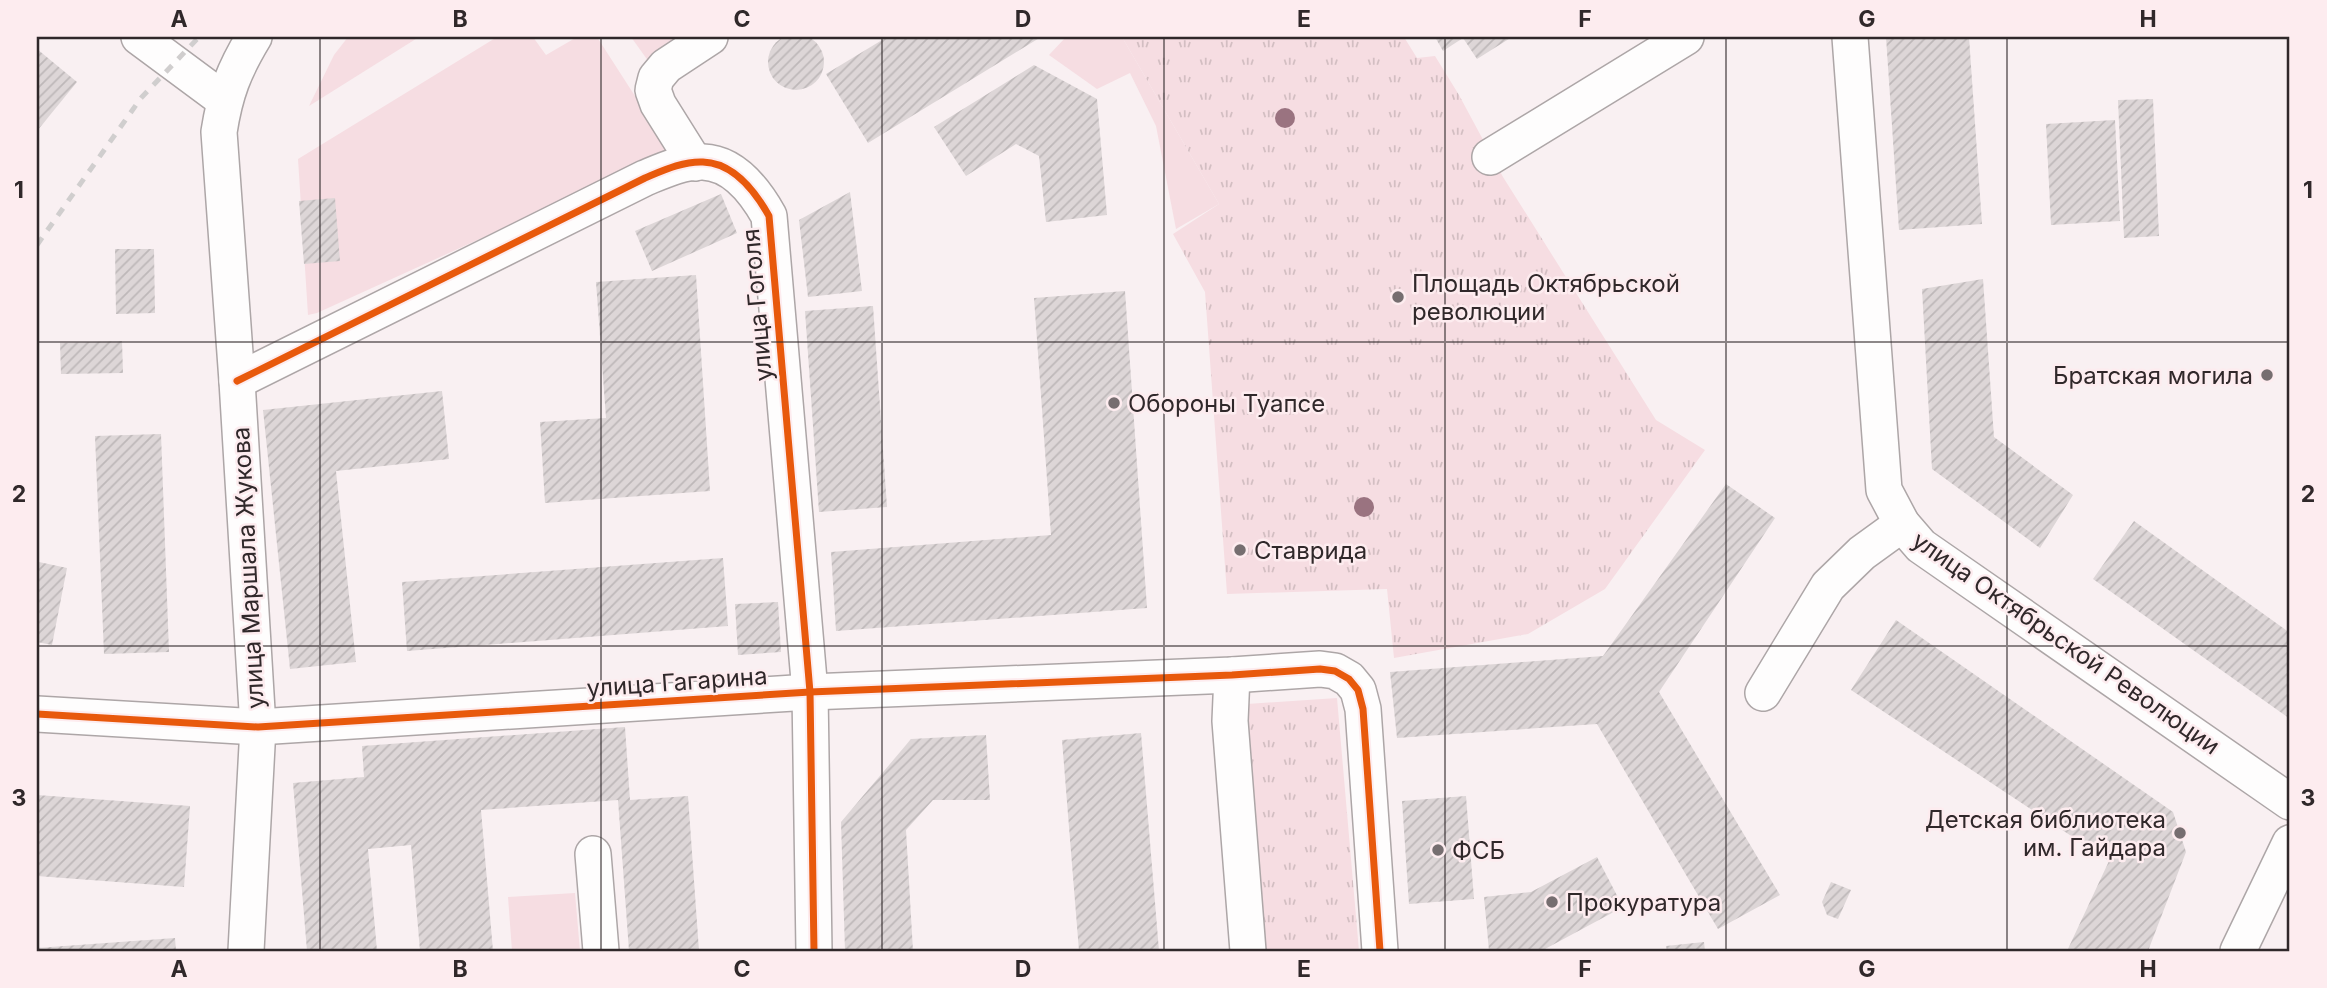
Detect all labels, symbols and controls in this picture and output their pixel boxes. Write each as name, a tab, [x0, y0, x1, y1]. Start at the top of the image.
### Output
text: A	[170, 5, 188, 33]
text: B	[452, 5, 468, 33]
text: C	[733, 5, 751, 33]
text: D	[1015, 5, 1031, 33]
text: E	[1297, 5, 1311, 33]
text: F	[1578, 5, 1592, 33]
text: G	[1858, 5, 1876, 33]
text: H	[2139, 5, 2157, 33]
text: 1	[14, 176, 24, 204]
text: 1	[2303, 176, 2313, 204]
street label: улица Гоголя	[736, 228, 778, 382]
place label: Площадь Октябрьской революции	[1412, 269, 1680, 326]
marker: Площадь Октябрьской революции	[1390, 289, 1406, 305]
place label: Братская могила	[2053, 361, 2253, 390]
marker: Братская могила	[2259, 367, 2275, 383]
place label: Обороны Туапсе	[1128, 389, 1325, 418]
marker: Обороны Туапсе	[1106, 395, 1122, 411]
street label: улица Маршала Жукова	[226, 426, 270, 710]
text: 2	[12, 480, 26, 508]
text: 2	[2301, 480, 2315, 508]
street label: улица Октябрьской Революции	[1907, 525, 2225, 761]
place label: Ставрида	[1254, 536, 1367, 565]
marker: Ставрида	[1232, 542, 1248, 558]
street label: улица Гагарина	[586, 661, 768, 703]
text: 3	[12, 784, 26, 812]
text: 3	[2301, 784, 2315, 812]
place label: Детская библиотека им. Гайдара	[1925, 805, 2166, 862]
marker: Детская библиотека им. Гайдара	[2172, 825, 2188, 841]
place label: ФСБ	[1452, 836, 1505, 865]
marker: ФСБ	[1430, 842, 1446, 858]
place label: Прокуратура	[1566, 888, 1721, 917]
marker: Прокуратура	[1544, 894, 1560, 910]
text: A	[170, 955, 188, 983]
text: B	[452, 955, 468, 983]
text: C	[733, 955, 751, 983]
text: D	[1015, 955, 1031, 983]
text: E	[1297, 955, 1311, 983]
text: F	[1578, 955, 1592, 983]
text: G	[1858, 955, 1876, 983]
text: H	[2139, 955, 2157, 983]

